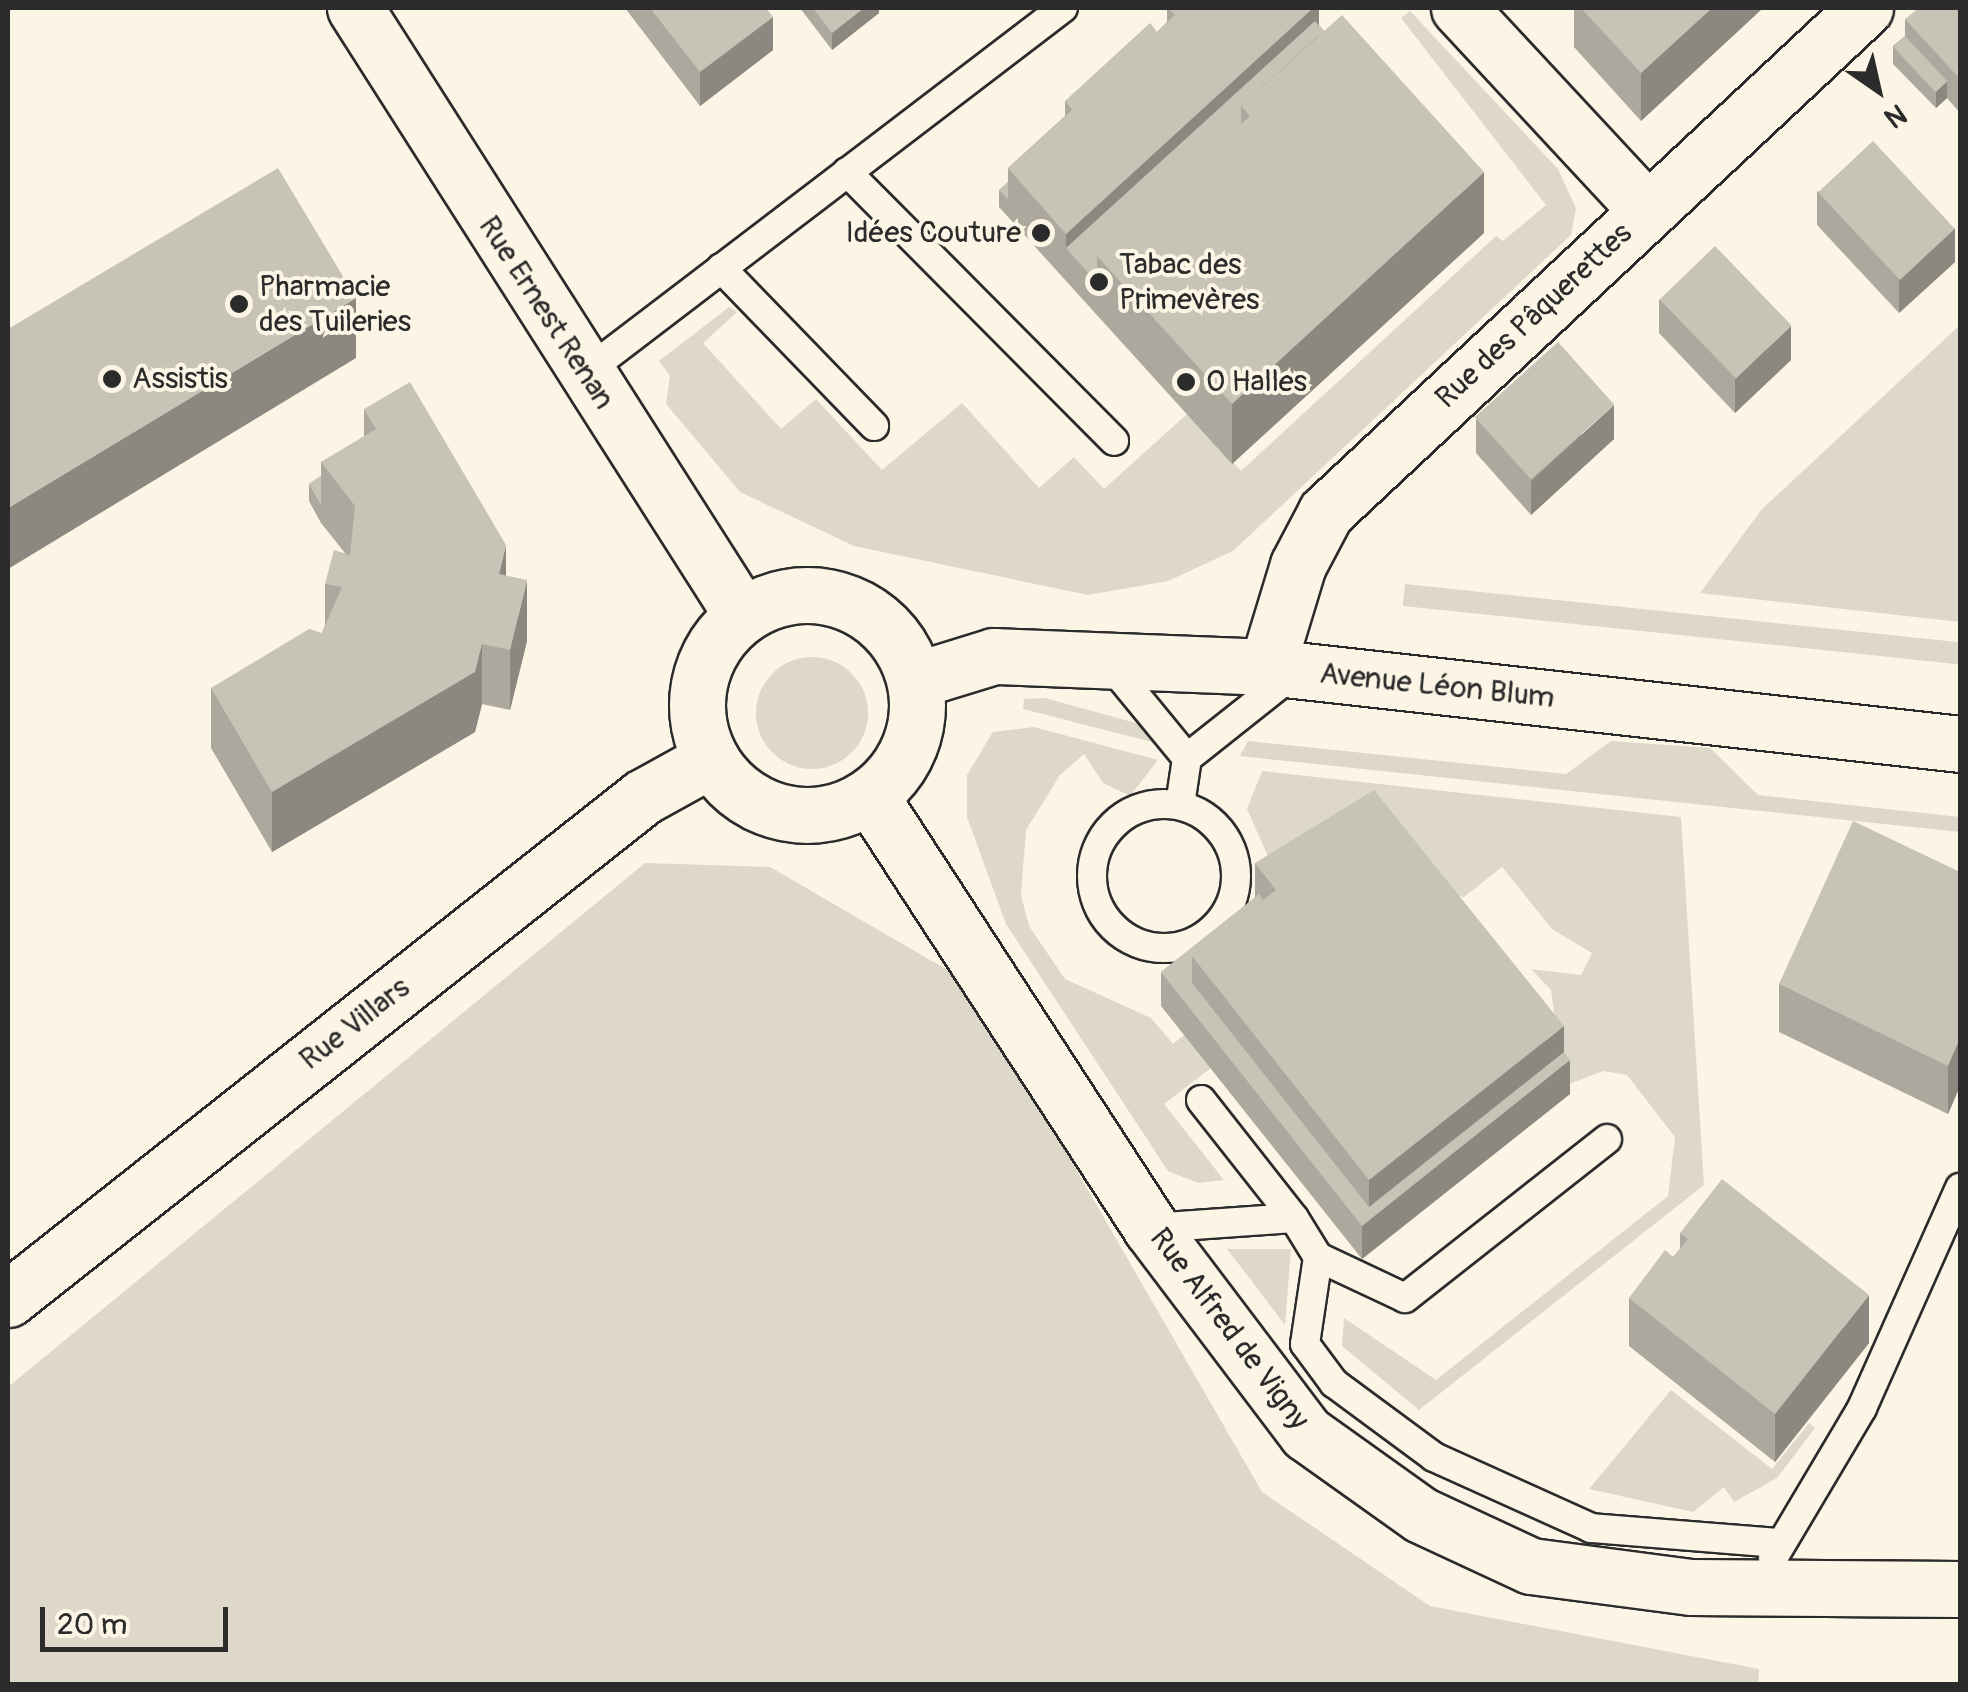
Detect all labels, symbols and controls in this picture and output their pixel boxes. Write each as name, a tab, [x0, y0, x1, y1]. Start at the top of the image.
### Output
north arrow	[1828, 40, 1928, 140]
text: N	[1877, 95, 1913, 135]
street label: Rue Ernest Renan	[470, 210, 622, 416]
place label: Idées Couture	[845, 215, 1021, 251]
street label: Rue des Pâquerettes	[1428, 216, 1640, 416]
marker: Idées Couture	[1030, 222, 1052, 244]
place label: Tabac des Primevères	[1119, 247, 1260, 318]
place label: Pharmacie des Tuileries	[259, 269, 411, 340]
marker: Tabac des Primevères	[1088, 271, 1110, 293]
marker: Pharmacie des Tuileries	[228, 293, 250, 315]
place label: Assistis	[132, 361, 228, 397]
place label: O Halles	[1206, 364, 1307, 400]
marker: Assistis	[101, 368, 123, 390]
marker: O Halles	[1175, 371, 1197, 393]
street label: Avenue Léon Blum	[1318, 656, 1556, 716]
street label: Rue Villars	[293, 970, 417, 1078]
street label: Rue Alfred de Vigny	[1142, 1221, 1316, 1437]
scale bar	[45, 1587, 232, 1649]
text: 20 m	[57, 1606, 127, 1643]

